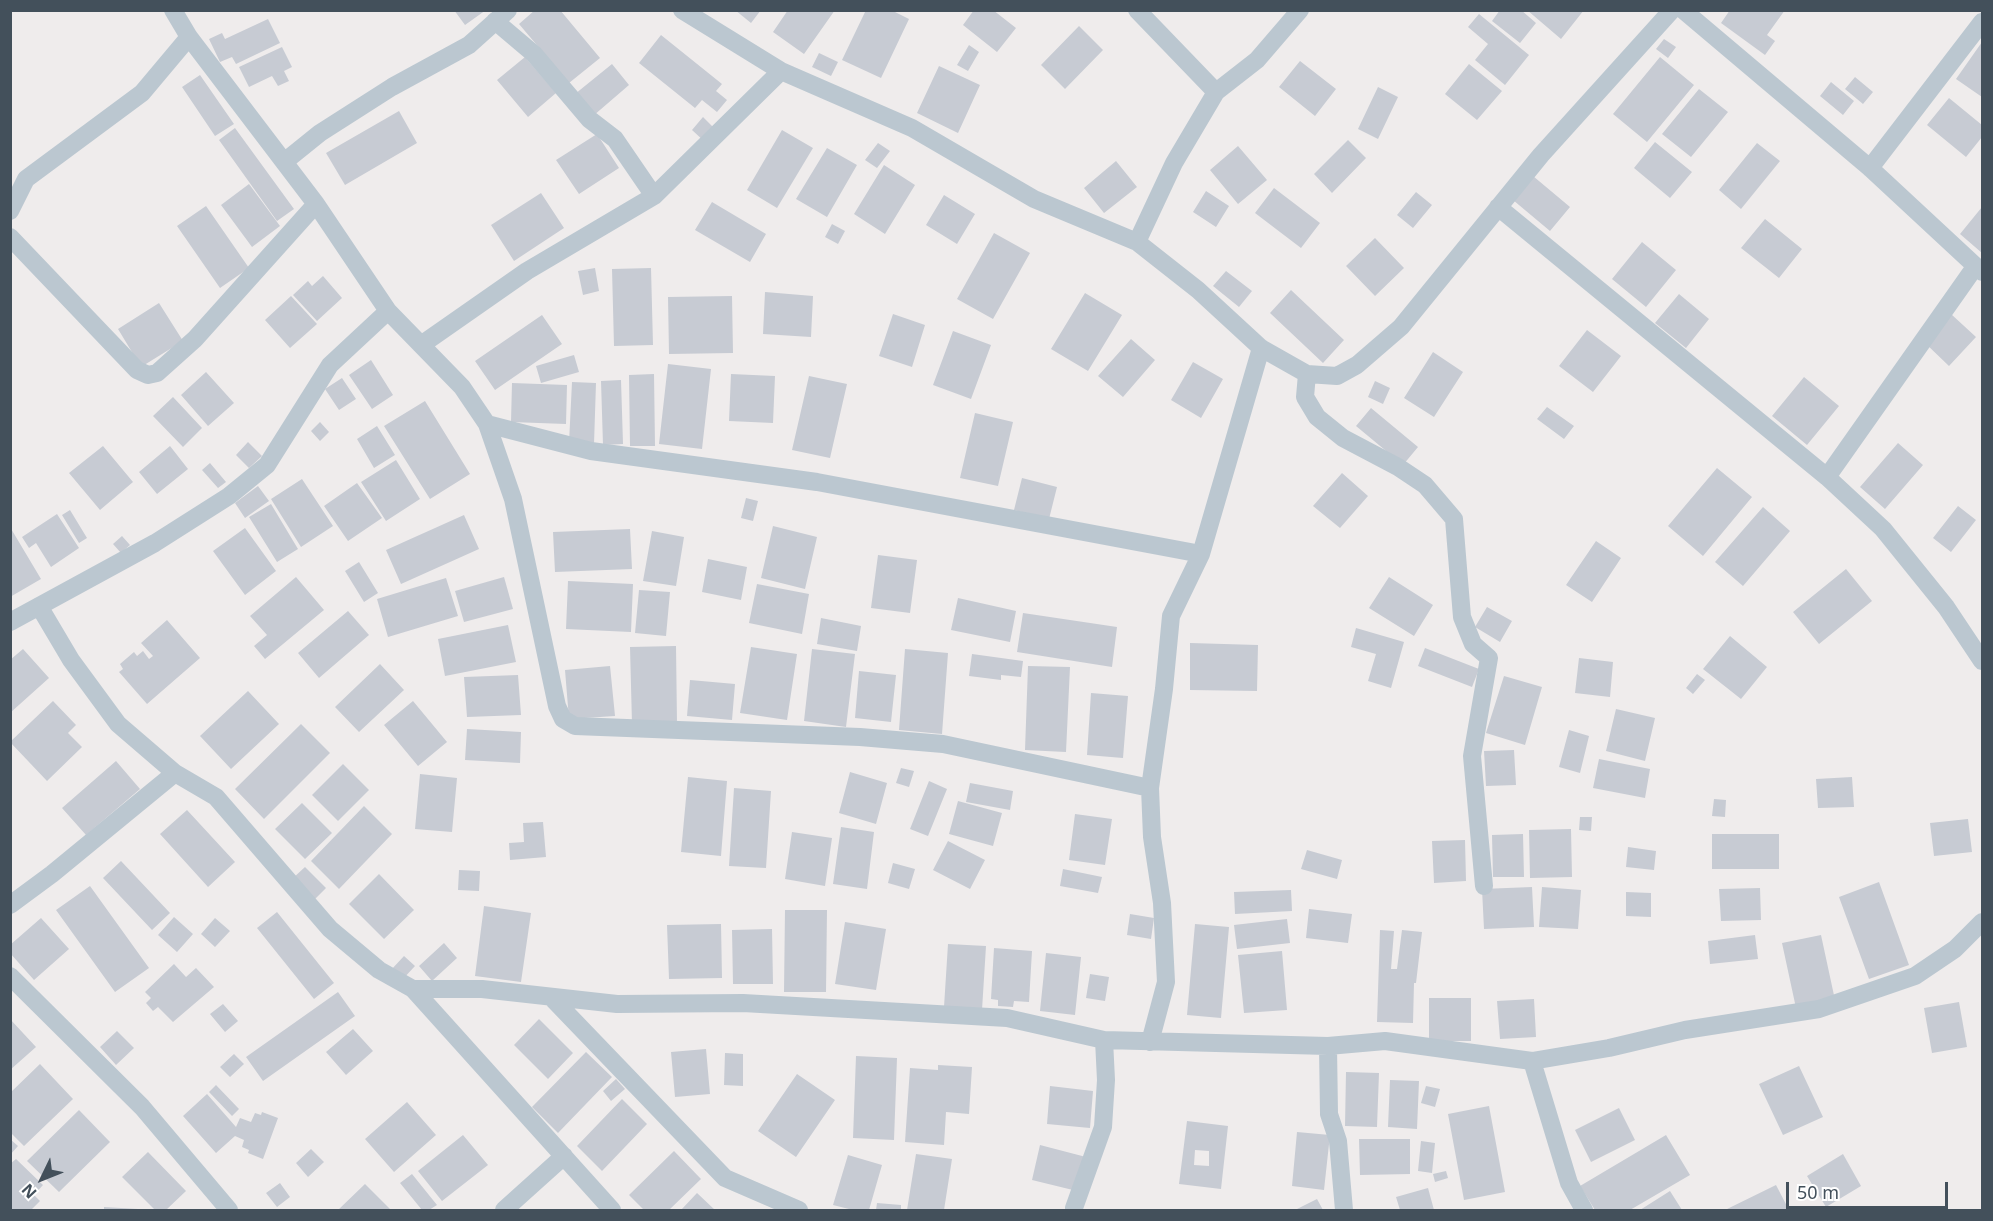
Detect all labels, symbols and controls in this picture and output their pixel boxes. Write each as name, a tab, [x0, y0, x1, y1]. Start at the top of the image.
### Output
north arrow	[12, 1149, 72, 1209]
scale bar	[1789, 1170, 1951, 1208]
text: N	[16, 1179, 41, 1204]
text: 50 m	[1797, 1180, 1839, 1204]

